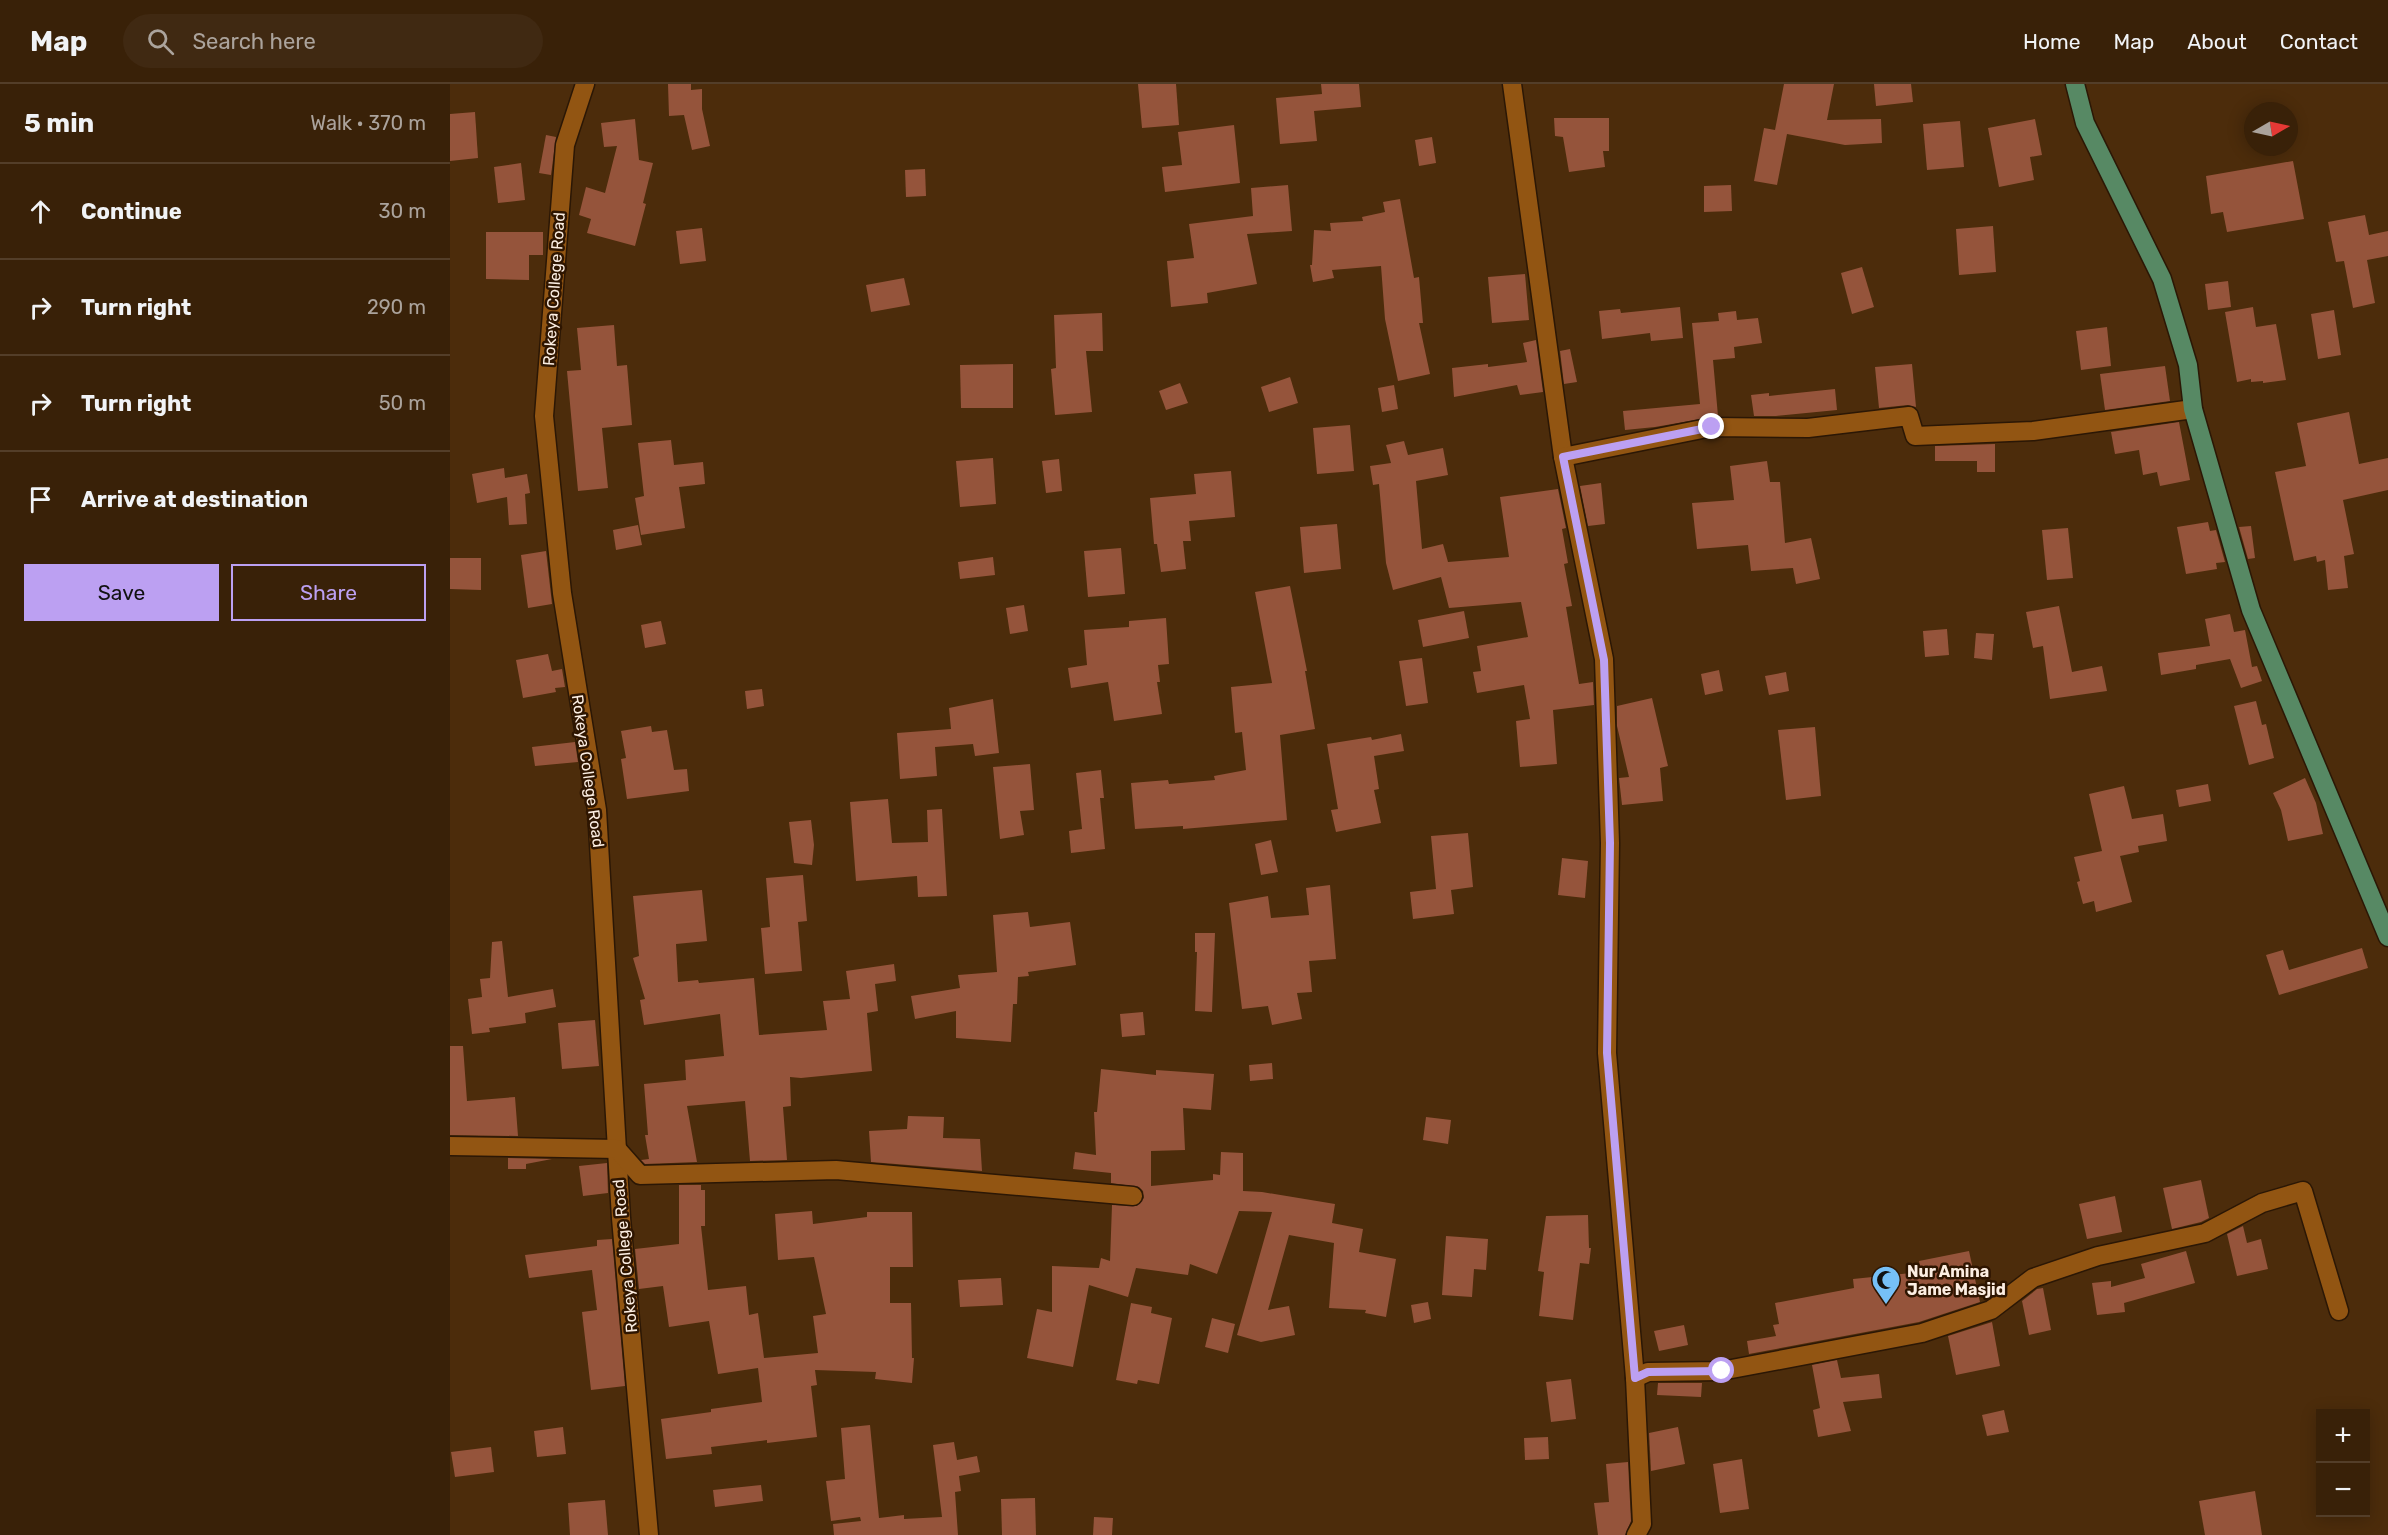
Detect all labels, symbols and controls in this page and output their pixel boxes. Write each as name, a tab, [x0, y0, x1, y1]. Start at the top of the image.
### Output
search box	[123, 14, 543, 68]
text: Map	[30, 25, 87, 58]
icon: search	[144, 25, 177, 58]
text: Search here	[192, 28, 316, 55]
text: Home	[2023, 29, 2080, 54]
text: Map	[2113, 29, 2154, 54]
text: About	[2187, 29, 2247, 54]
text: Contact	[2280, 29, 2358, 54]
north arrow	[2244, 102, 2298, 156]
text: 5 min	[24, 108, 94, 139]
text: Walk · 370 m	[310, 111, 426, 135]
icon: ahead	[24, 195, 57, 228]
text: Continue	[81, 198, 182, 225]
text: 30 m	[379, 199, 426, 223]
street label: Rokeya College Road	[539, 211, 569, 367]
icon: right	[24, 291, 57, 324]
text: Turn right	[81, 294, 191, 321]
text: 290 m	[367, 295, 426, 319]
icon: right	[24, 387, 57, 420]
text: Turn right	[81, 390, 191, 417]
text: 50 m	[379, 391, 426, 415]
route end	[1698, 413, 1724, 439]
icon: arrive	[24, 483, 57, 516]
text: Arrive at destination	[81, 486, 308, 513]
button: Save	[24, 564, 219, 621]
button: Share	[231, 564, 426, 621]
street label: Rokeya College Road	[568, 693, 608, 849]
street label: Rokeya College Road	[609, 1178, 641, 1334]
place label: Nur Amina Jame Masjid	[1907, 1262, 2006, 1299]
mosque icon: Nur Amina Jame Masjid	[1870, 1264, 1902, 1306]
route start	[1708, 1357, 1734, 1383]
map controls	[2316, 1409, 2370, 1517]
button: +	[2316, 1409, 2370, 1463]
button: −	[2316, 1463, 2370, 1517]

